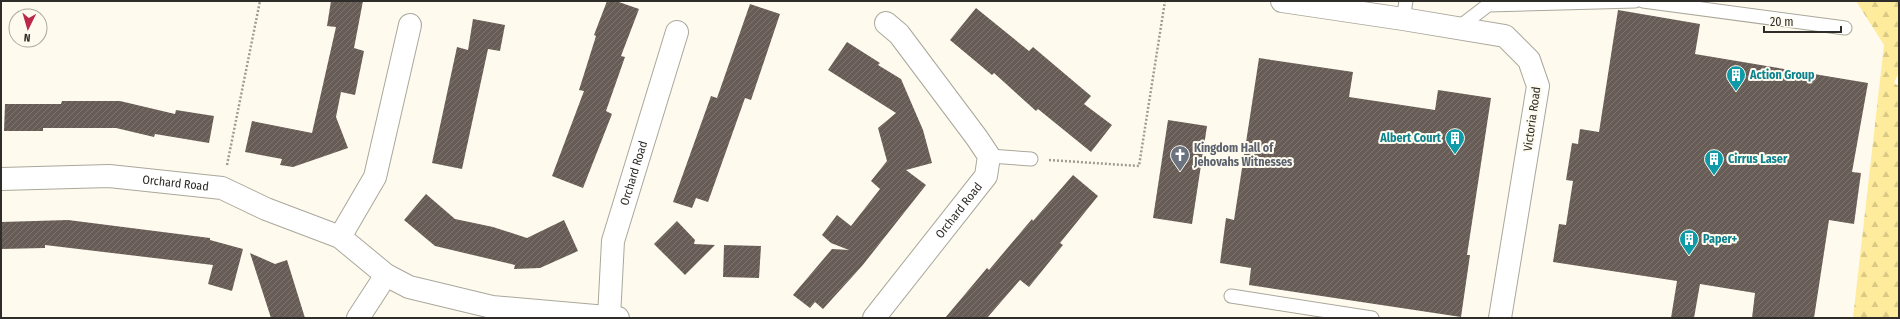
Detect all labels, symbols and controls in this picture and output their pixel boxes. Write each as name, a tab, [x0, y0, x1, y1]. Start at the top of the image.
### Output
north arrow	[8, 8, 48, 48]
scale bar	[1764, 8, 1841, 34]
text: 20 m	[1770, 15, 1794, 29]
text: N	[23, 31, 31, 44]
building icon: Action Group	[1725, 64, 1747, 92]
place label: Action Group	[1749, 68, 1815, 82]
street label: Victoria Road	[1521, 86, 1543, 152]
building icon: Albert Court	[1444, 127, 1466, 155]
place label: Albert Court	[1379, 131, 1442, 145]
street label: Orchard Road	[617, 139, 650, 207]
place label: Kingdom Hall of Jehovahs Witnesses	[1193, 141, 1293, 169]
church icon: Kingdom Hall of Jehovahs Witnesses	[1169, 144, 1191, 172]
building icon: Cirrus Laser	[1703, 148, 1725, 176]
place label: Cirrus Laser	[1728, 152, 1788, 166]
street label: Orchard Road	[142, 173, 210, 194]
street label: Orchard Road	[933, 180, 985, 241]
building icon: Paper+	[1678, 228, 1700, 256]
place label: Paper+	[1703, 232, 1738, 246]

